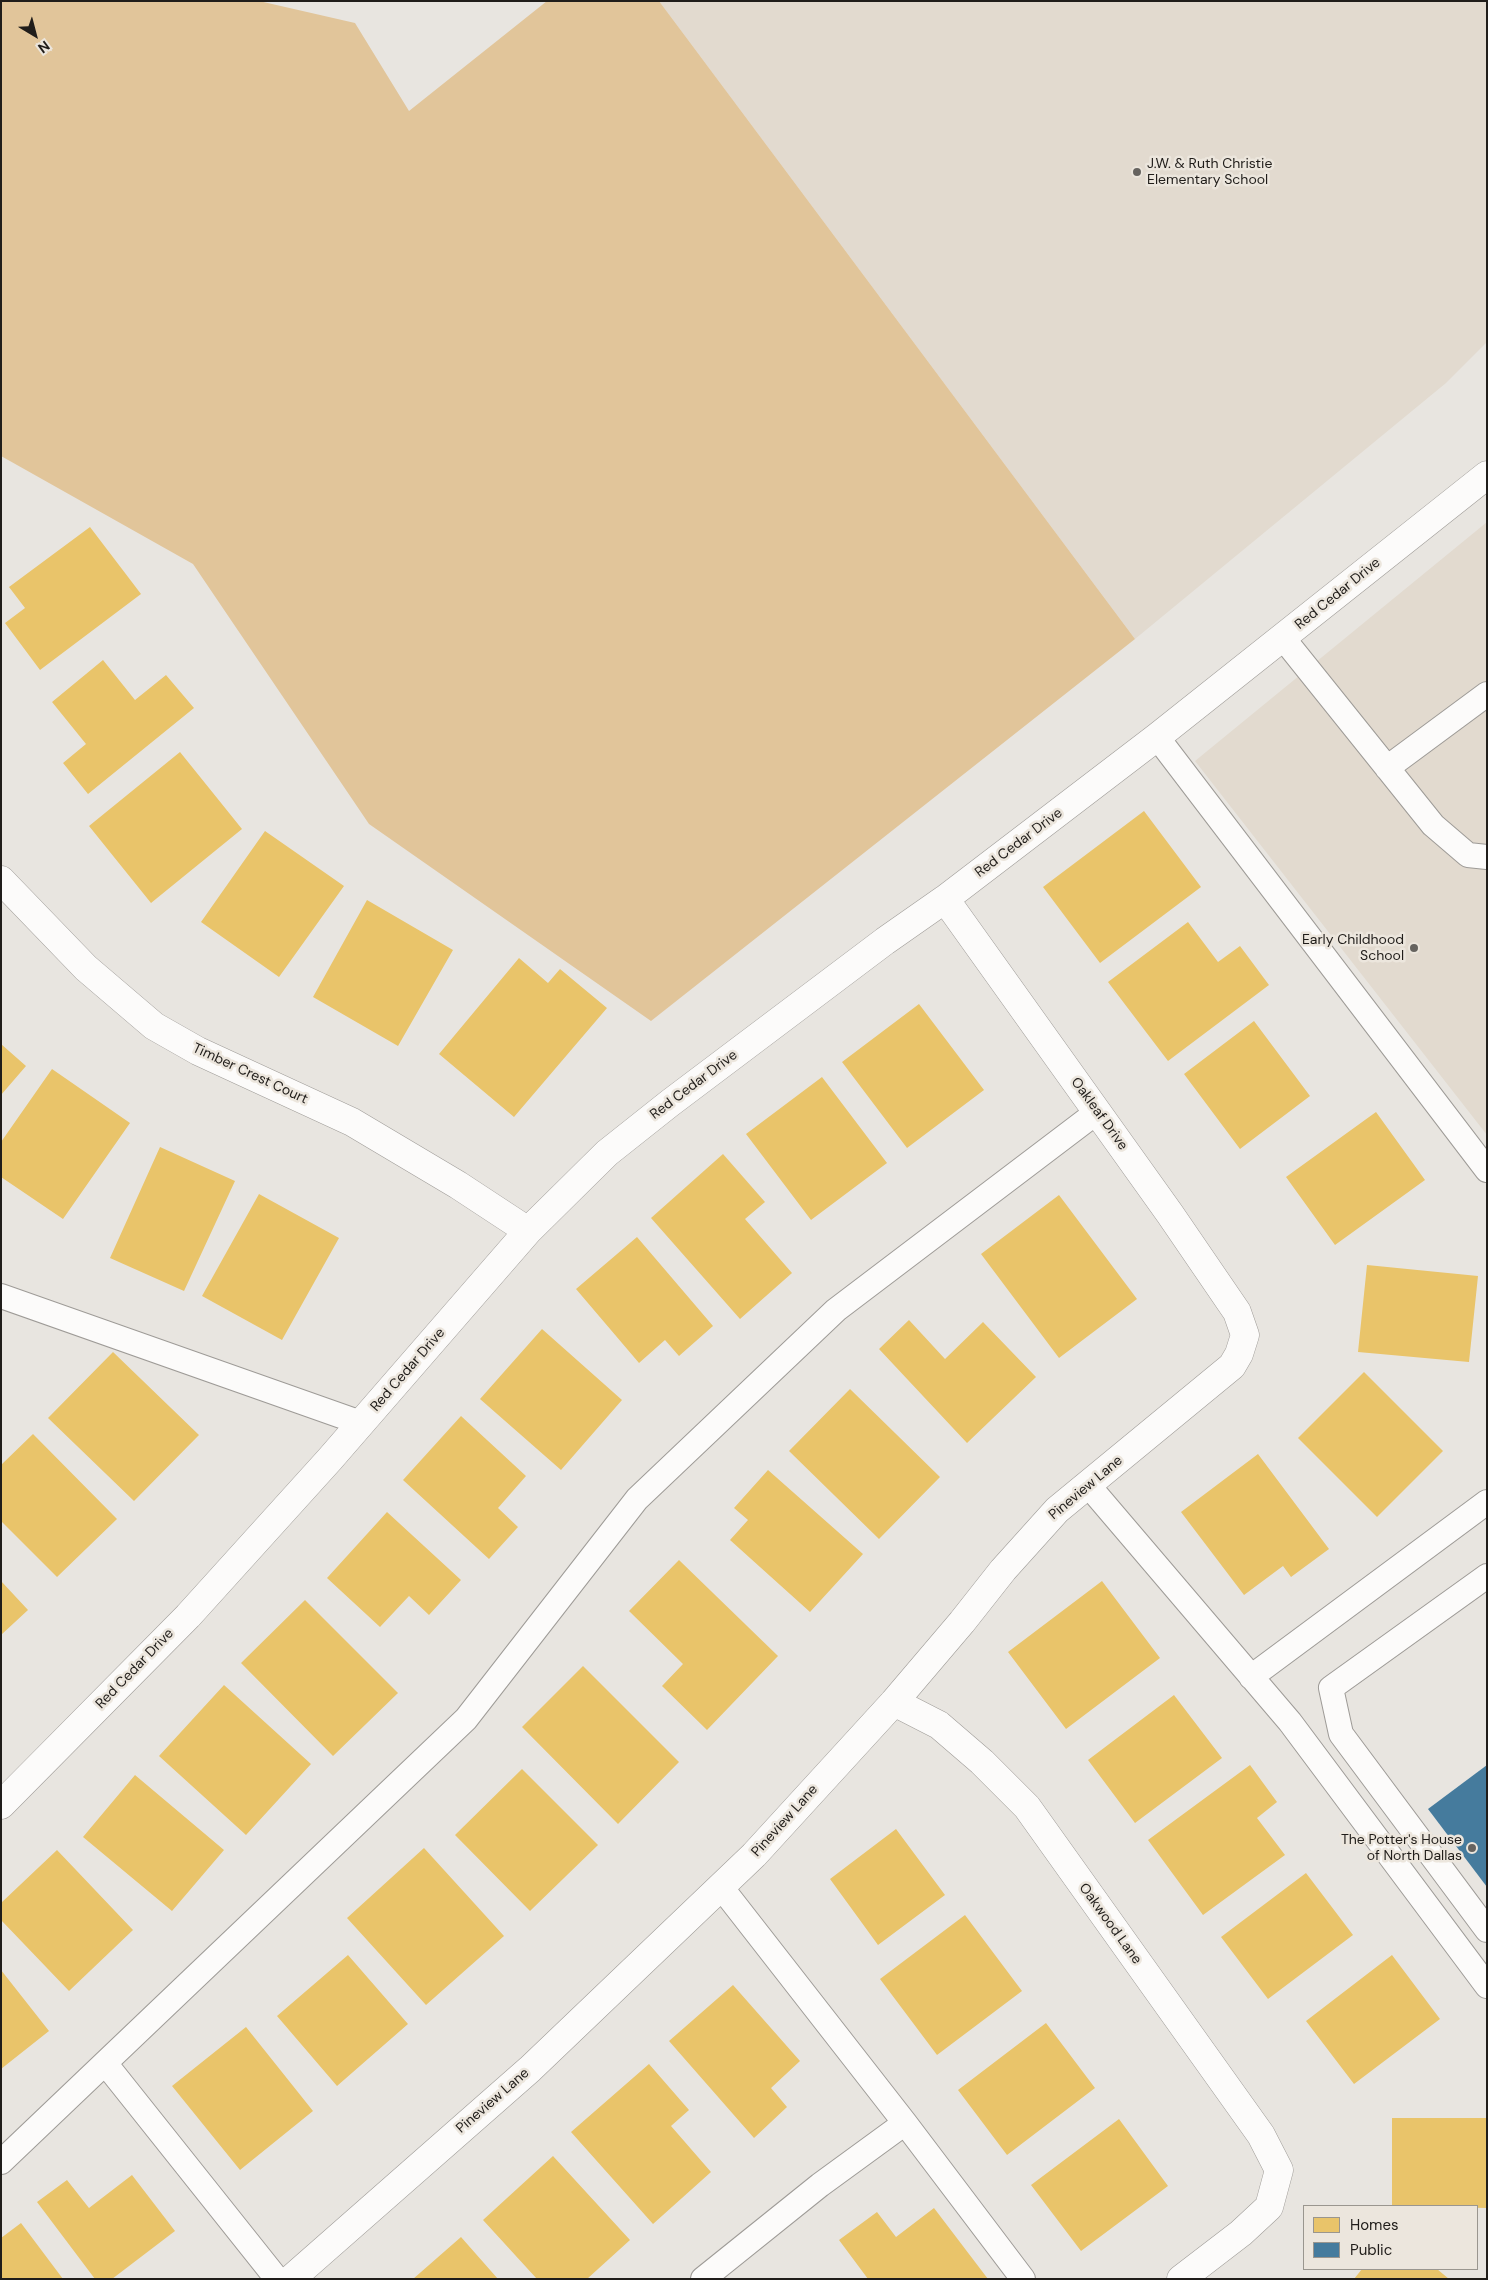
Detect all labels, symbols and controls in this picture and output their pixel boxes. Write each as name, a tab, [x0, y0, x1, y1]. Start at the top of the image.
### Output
north arrow	[10, 10, 60, 60]
text: N	[35, 37, 54, 57]
place label: J.W. & Ruth Christie Elementary School	[1147, 156, 1272, 188]
marker: J.W. & Ruth Christie Elementary School	[1131, 166, 1143, 178]
street label: Red Cedar Drive	[1292, 554, 1384, 634]
street label: Red Cedar Drive	[972, 805, 1066, 881]
place label: Early Childhood School	[1302, 932, 1404, 964]
marker: Early Childhood School	[1408, 942, 1420, 954]
street label: Timber Crest Court	[190, 1040, 310, 1108]
street label: Red Cedar Drive	[647, 1047, 741, 1123]
street label: Oakleaf Drive	[1067, 1074, 1131, 1154]
street label: Red Cedar Drive	[367, 1325, 449, 1415]
street label: Pineview Lane	[1046, 1452, 1126, 1524]
street label: Red Cedar Drive	[93, 1625, 177, 1713]
street label: Pineview Lane	[748, 1782, 822, 1860]
place label: The Potter's House of North Dallas	[1341, 1832, 1462, 1864]
marker: The Potter's House of North Dallas	[1466, 1842, 1478, 1854]
street label: Oakwood Lane	[1075, 1880, 1145, 1968]
street label: Pineview Lane	[453, 2065, 533, 2137]
legend	[1303, 2205, 1478, 2270]
text: Homes	[1350, 2215, 1399, 2235]
text: Public	[1350, 2240, 1392, 2260]

